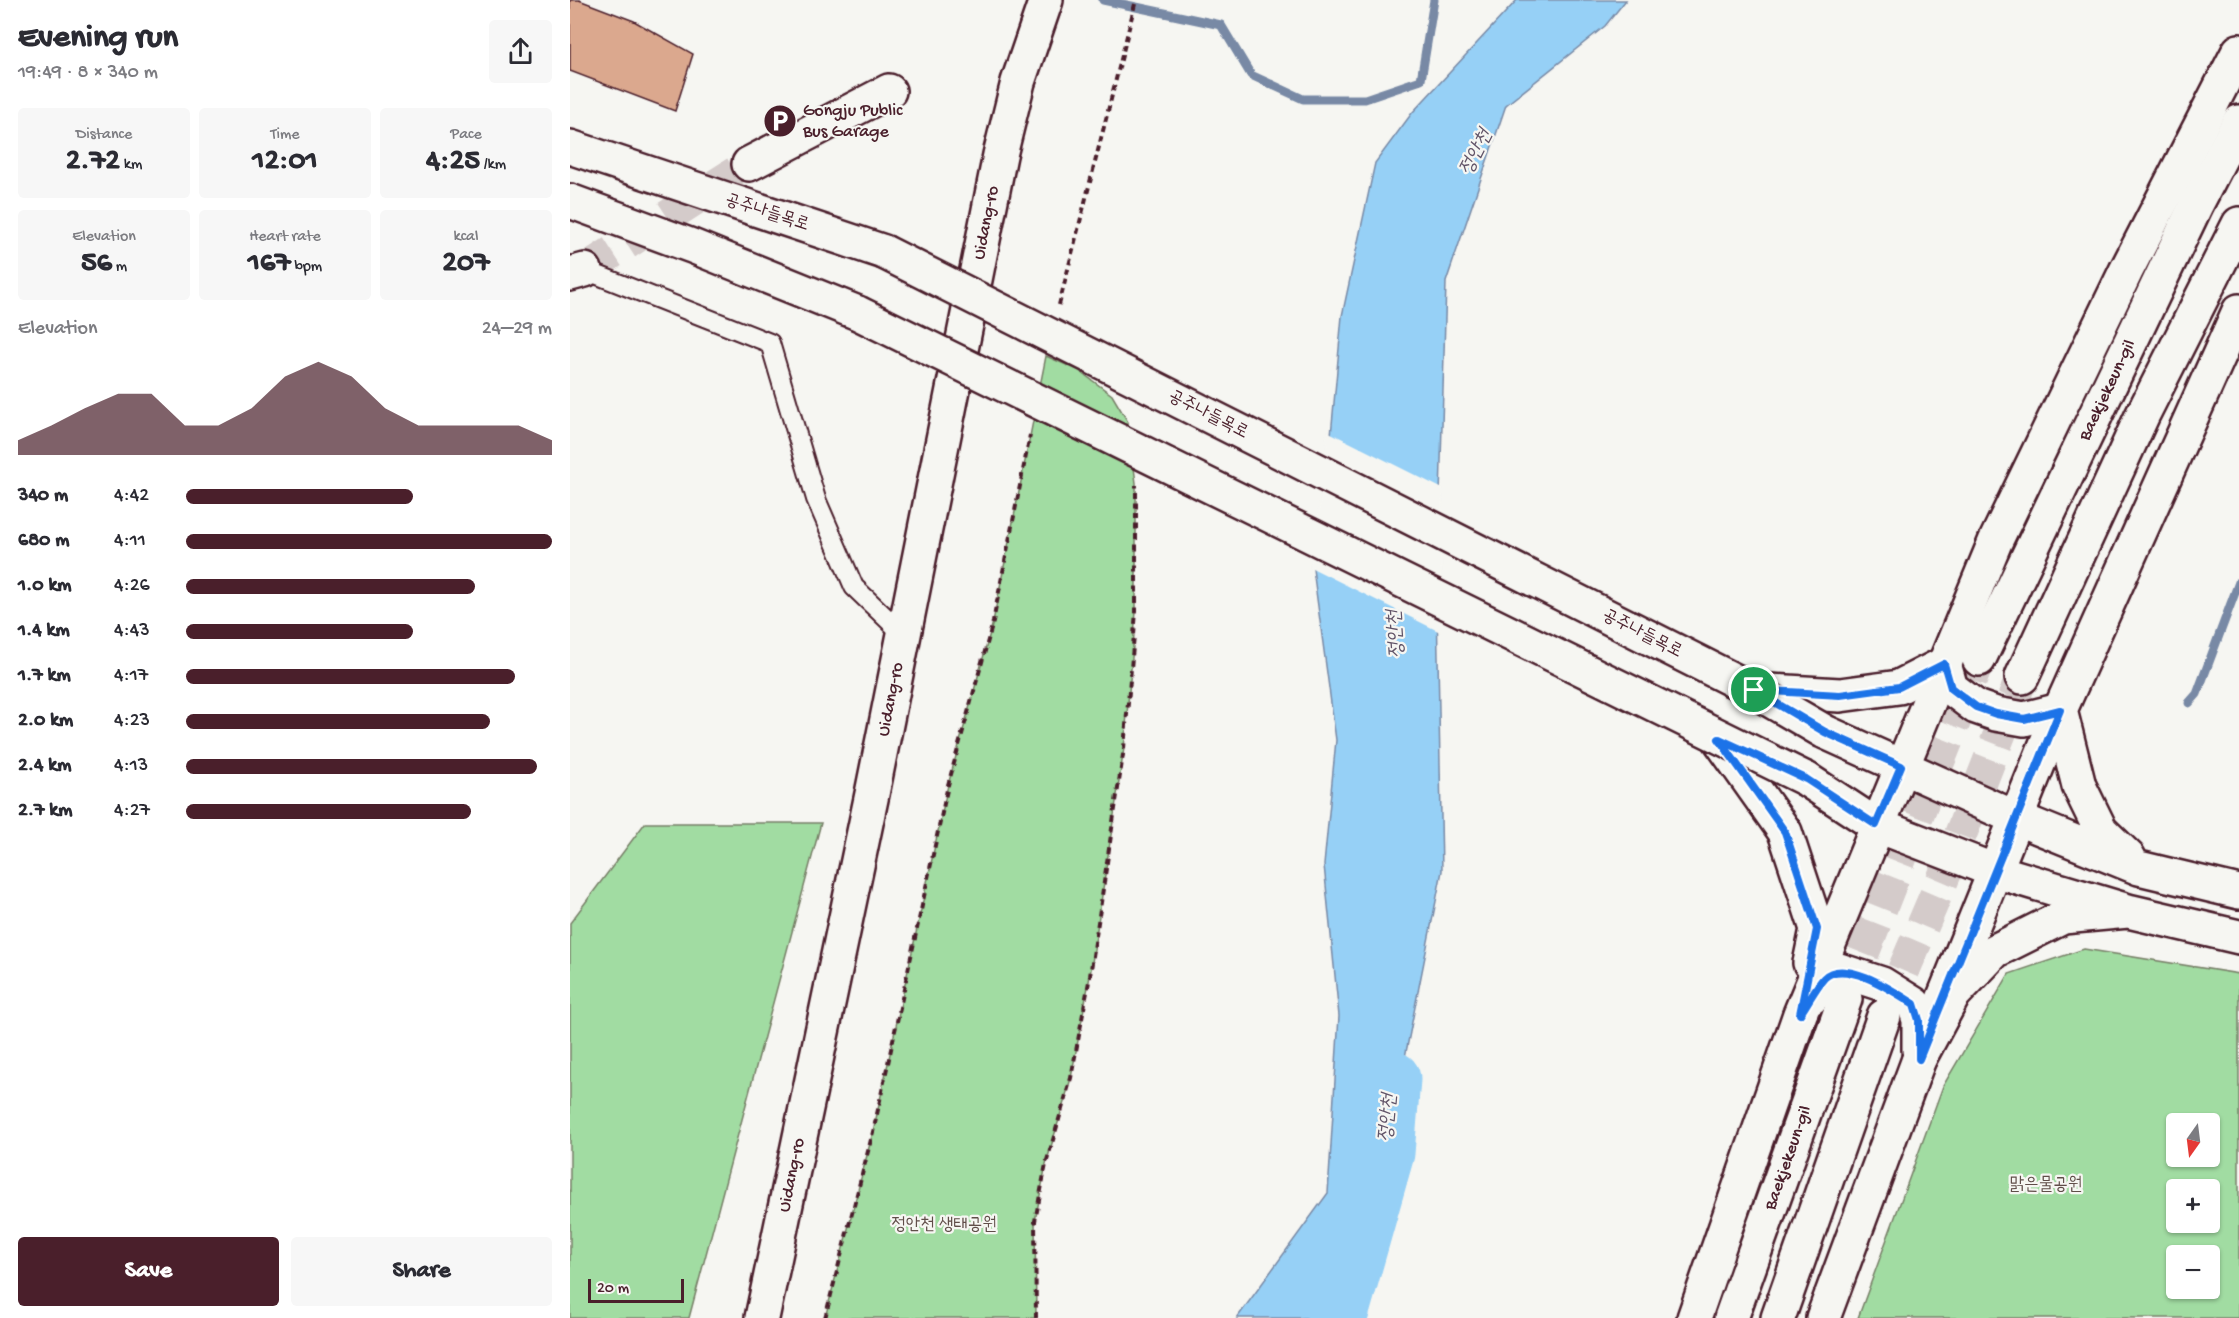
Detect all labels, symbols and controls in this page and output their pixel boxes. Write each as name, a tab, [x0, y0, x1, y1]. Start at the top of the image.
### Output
text: Evening run	[18, 20, 178, 58]
button: share	[489, 20, 552, 83]
text: 19:49 · 8 × 340 m	[18, 62, 158, 85]
place label: Gongju Public Bus Garage	[802, 101, 903, 143]
parking icon: Gongju Public Bus Garage	[762, 103, 798, 139]
water label: 정안천	[1456, 125, 1499, 180]
text: Distance	[76, 126, 132, 145]
text: Time	[270, 126, 300, 145]
text: Pace	[450, 126, 482, 145]
text: 2.72	[66, 145, 120, 180]
text: 12:01	[252, 145, 318, 180]
text: 4:25	[426, 145, 480, 180]
text: km	[120, 156, 142, 175]
text: /km	[480, 156, 506, 175]
street label: Uidang-ro	[969, 184, 1004, 262]
street label: 공주나들목로	[722, 190, 812, 236]
text: Elevation	[72, 228, 136, 247]
text: Heart rate	[249, 228, 321, 247]
text: kcal	[454, 228, 478, 247]
text: 56	[81, 247, 112, 282]
text: 167	[248, 247, 291, 282]
text: 207	[442, 247, 490, 282]
text: m	[112, 258, 127, 277]
text: bpm	[291, 258, 322, 277]
text: Elevation	[18, 318, 98, 341]
text: 24–29 m	[482, 318, 552, 341]
street label: Baekjekeun-gil	[2074, 336, 2141, 445]
street label: 공주나들목로	[1165, 386, 1251, 444]
text: 340 m	[18, 485, 68, 508]
text: 4:42	[114, 485, 149, 508]
text: 680 m	[18, 530, 69, 553]
text: 4:11	[114, 530, 146, 553]
text: 1.0 km	[18, 575, 72, 598]
text: 4:26	[114, 575, 150, 598]
street label: 공주나들목로	[1599, 605, 1685, 663]
water label: 정안천	[1384, 607, 1410, 659]
text: 1.4 km	[18, 620, 70, 643]
text: 4:43	[114, 620, 150, 643]
street label: Uidang-ro	[873, 660, 909, 738]
pin	[1728, 664, 1779, 715]
text: 1.7 km	[18, 665, 71, 688]
text: 4:17	[114, 665, 148, 688]
icon: arrive	[1737, 673, 1770, 706]
text: 2.0 km	[18, 710, 73, 733]
text: 4:23	[114, 710, 150, 733]
text: 2.4 km	[18, 755, 71, 778]
text: 4:13	[114, 755, 148, 778]
text: 2.7 km	[18, 800, 72, 823]
text: 4:27	[114, 800, 150, 823]
water label: 정안천	[1375, 1091, 1403, 1143]
street label: Baekjekeun-gil	[1760, 1103, 1816, 1214]
north arrow	[2166, 1113, 2220, 1167]
map controls	[2166, 1113, 2220, 1299]
street label: Uidang-ro	[774, 1136, 810, 1214]
park label: 맑은물공원	[2010, 1175, 2082, 1196]
button: +	[2166, 1179, 2220, 1233]
park label: 정안천 생태공원	[891, 1215, 997, 1236]
button: Save	[18, 1237, 279, 1306]
button: Share	[291, 1237, 552, 1306]
button: −	[2166, 1245, 2220, 1299]
scale bar	[588, 1276, 684, 1304]
text: 20 m	[597, 1280, 629, 1299]

